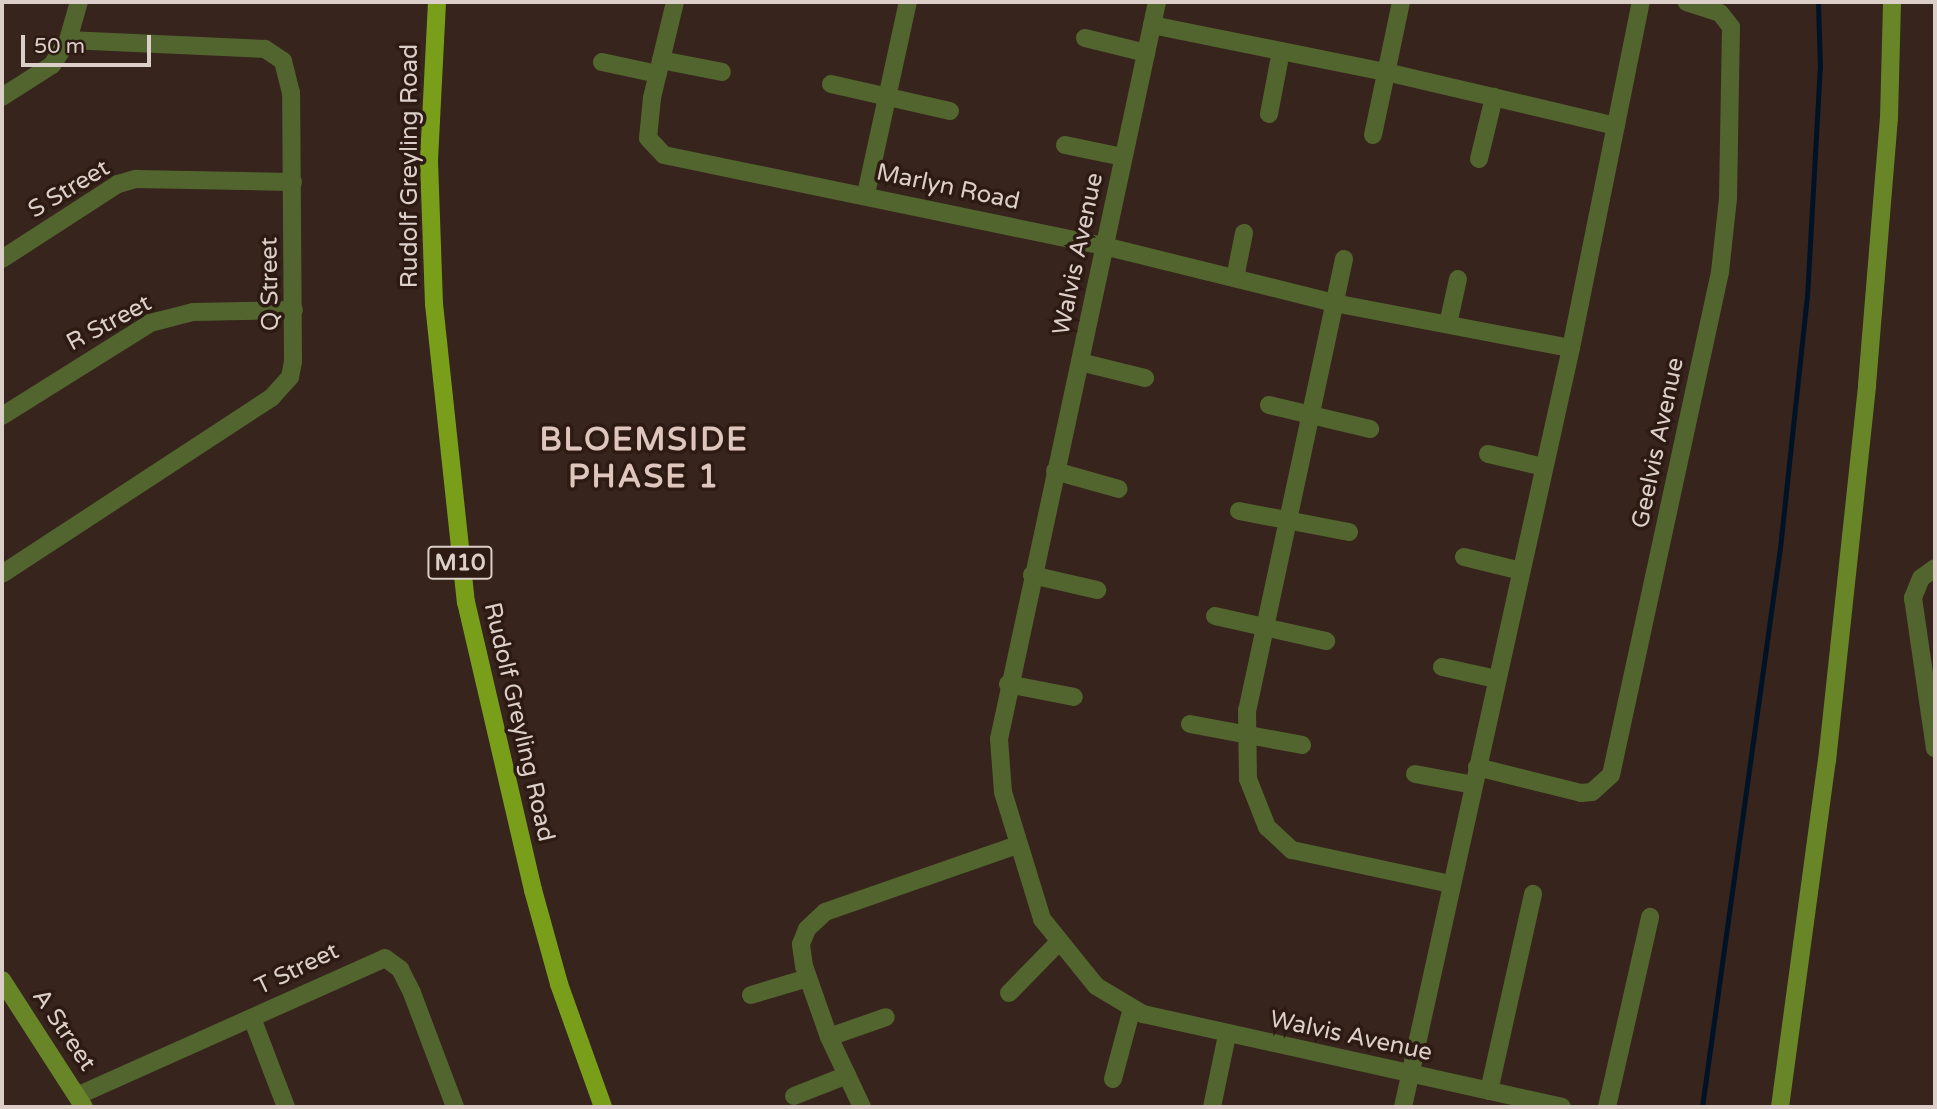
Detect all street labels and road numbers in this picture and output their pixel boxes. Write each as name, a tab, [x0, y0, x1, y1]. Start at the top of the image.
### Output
street label: Rudolf Greyling Road	[396, 44, 424, 288]
street label: S Street	[23, 154, 115, 224]
street label: Marlyn Road	[874, 158, 1022, 216]
street label: Walvis Avenue	[1047, 170, 1109, 338]
street label: Q Street	[255, 237, 285, 331]
street label: R Street	[62, 289, 156, 357]
street label: Geelvis Avenue	[1626, 355, 1690, 531]
road number: M10	[427, 544, 493, 582]
street label: Rudolf Greyling Road	[477, 600, 561, 844]
street label: T Street	[250, 936, 344, 1002]
street label: A Street	[26, 984, 102, 1076]
street label: Walvis Avenue	[1267, 1005, 1435, 1067]

